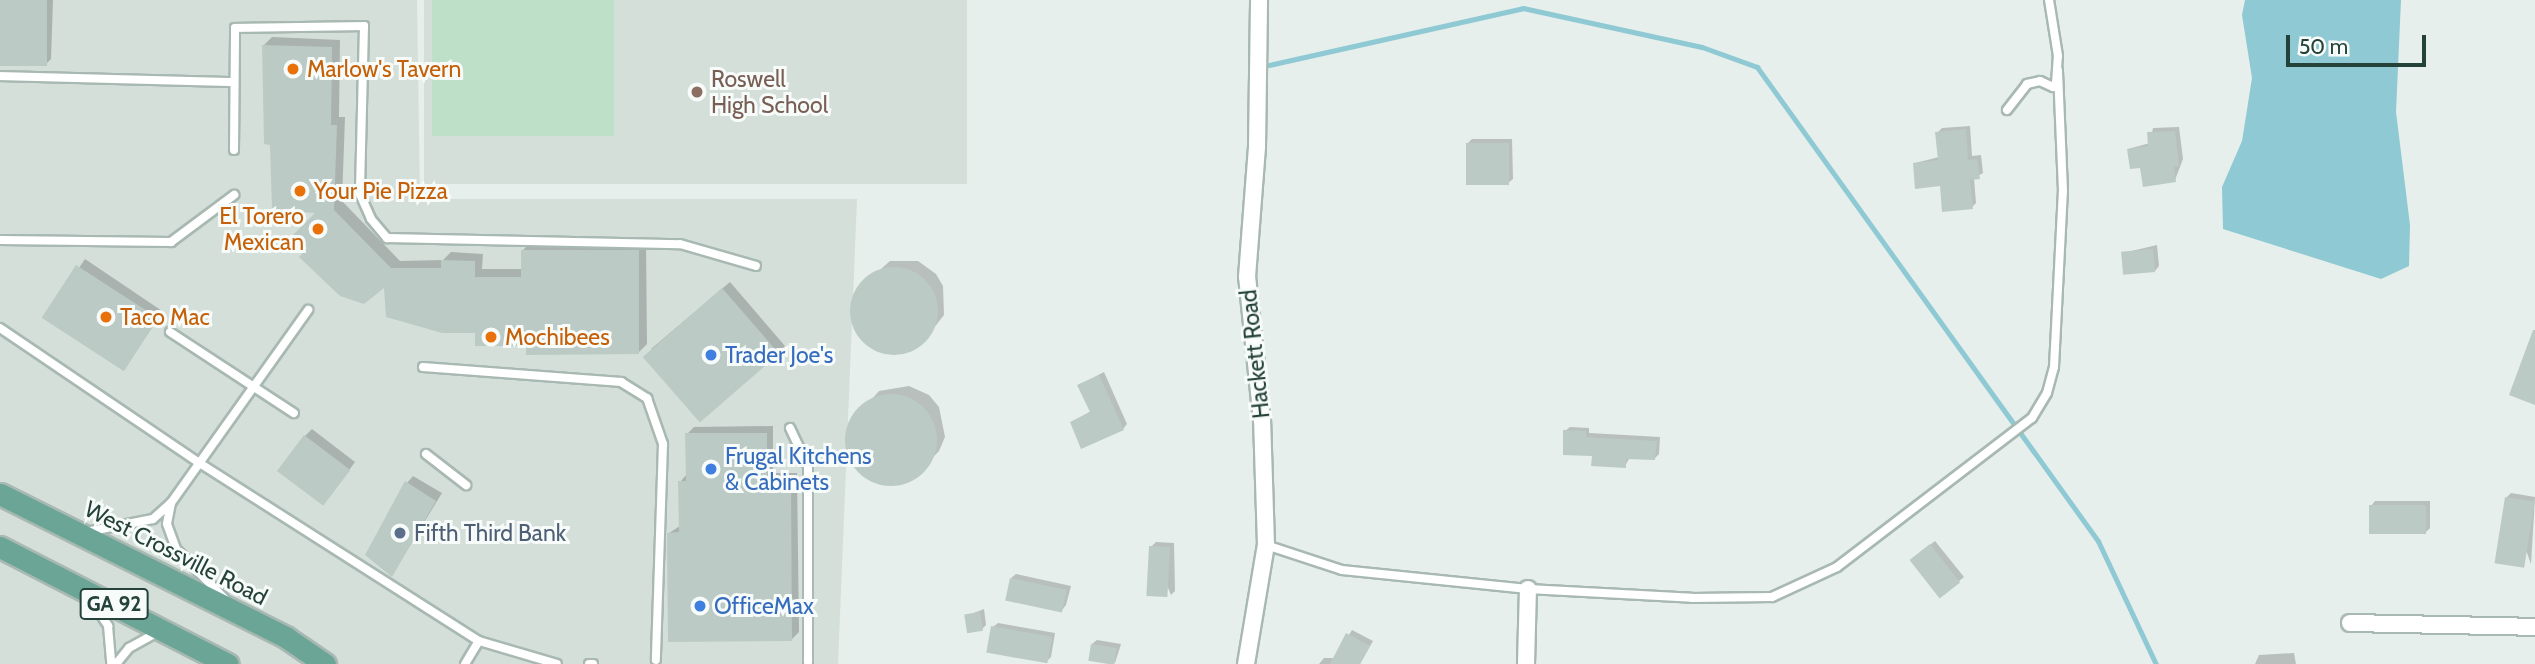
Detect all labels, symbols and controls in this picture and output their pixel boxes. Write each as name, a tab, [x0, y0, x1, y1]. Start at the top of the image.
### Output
scale bar	[2290, 21, 2430, 65]
text: 50 m	[2299, 34, 2348, 59]
place label: Marlow's Tavern	[307, 55, 461, 83]
marker: Marlow's Tavern	[285, 61, 301, 77]
place label: Roswell High School	[711, 65, 828, 119]
marker: Roswell High School	[689, 84, 705, 100]
place label: Your Pie Pizza	[314, 177, 448, 205]
marker: Your Pie Pizza	[292, 183, 308, 199]
place label: El Torero Mexican	[219, 202, 304, 256]
marker: El Torero Mexican	[310, 221, 326, 237]
street label: Hackett Road	[1235, 288, 1275, 420]
place label: Taco Mac	[120, 303, 210, 331]
marker: Taco Mac	[98, 309, 114, 325]
place label: Mochibees	[505, 323, 610, 351]
marker: Mochibees	[483, 329, 499, 345]
place label: Trader Joe's	[725, 341, 833, 369]
marker: Trader Joe's	[703, 347, 719, 363]
place label: Frugal Kitchens & Cabinets	[725, 442, 872, 496]
marker: Frugal Kitchens & Cabinets	[703, 461, 719, 477]
street label: West Crossville Road	[80, 495, 272, 611]
place label: Fifth Third Bank	[414, 519, 566, 547]
marker: Fifth Third Bank	[392, 525, 408, 541]
road number: GA 92	[79, 586, 149, 622]
place label: OfficeMax	[714, 592, 814, 620]
marker: OfficeMax	[692, 598, 708, 614]

